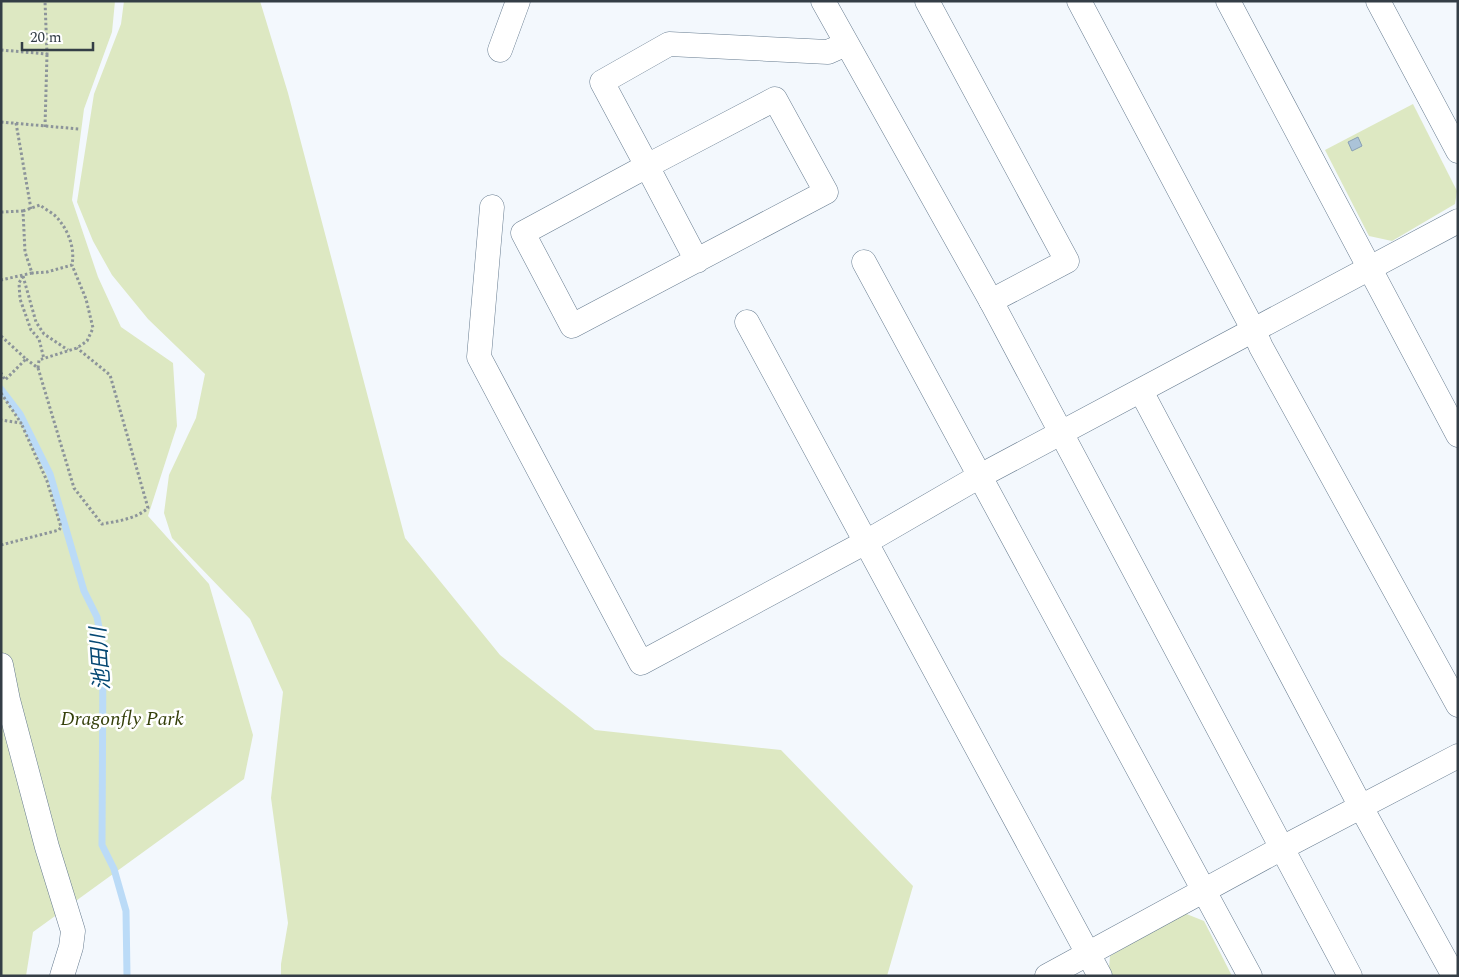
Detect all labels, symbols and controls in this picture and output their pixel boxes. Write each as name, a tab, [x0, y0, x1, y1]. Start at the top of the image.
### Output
scale bar	[22, 20, 94, 52]
text: 20 m	[30, 26, 62, 49]
water label: 池田川	[83, 624, 119, 691]
park label: Dragonfly Park	[60, 704, 185, 734]

